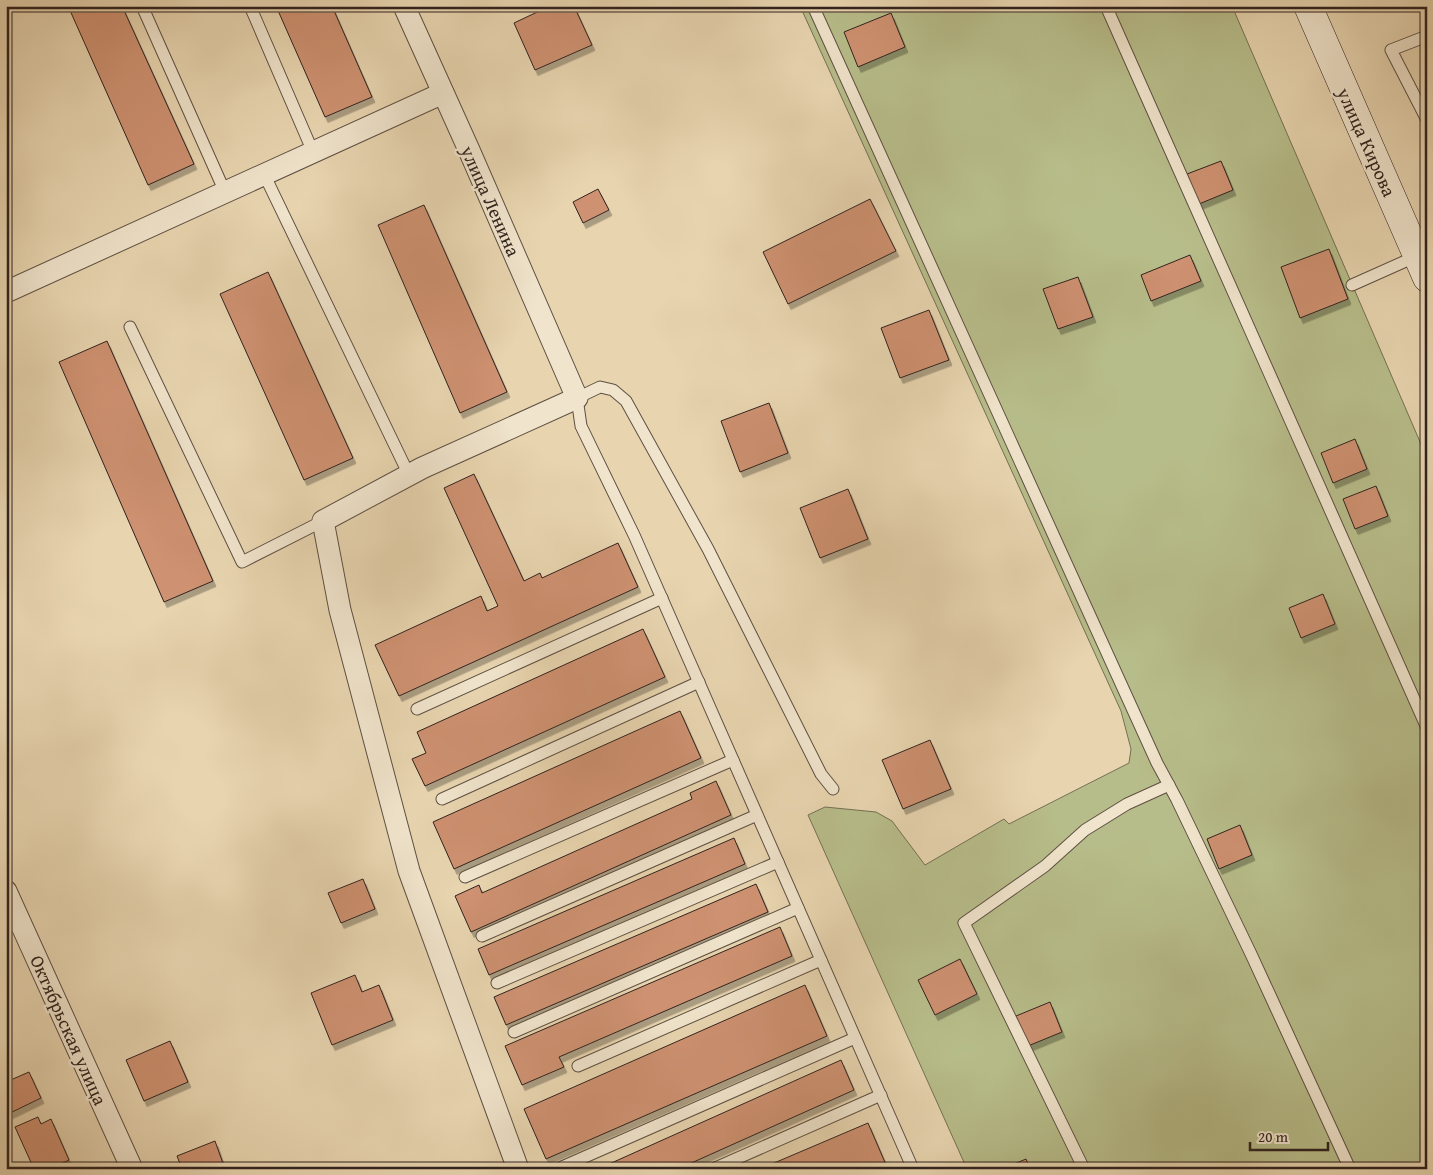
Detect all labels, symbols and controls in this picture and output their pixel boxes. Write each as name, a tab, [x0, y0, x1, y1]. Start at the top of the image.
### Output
street label: улица Кирова	[1330, 82, 1404, 201]
street label: улица Ленина	[454, 140, 528, 261]
street label: Октябрьская улица	[23, 950, 115, 1110]
scale bar	[1250, 1120, 1328, 1152]
text: 20 m	[1258, 1126, 1289, 1147]

